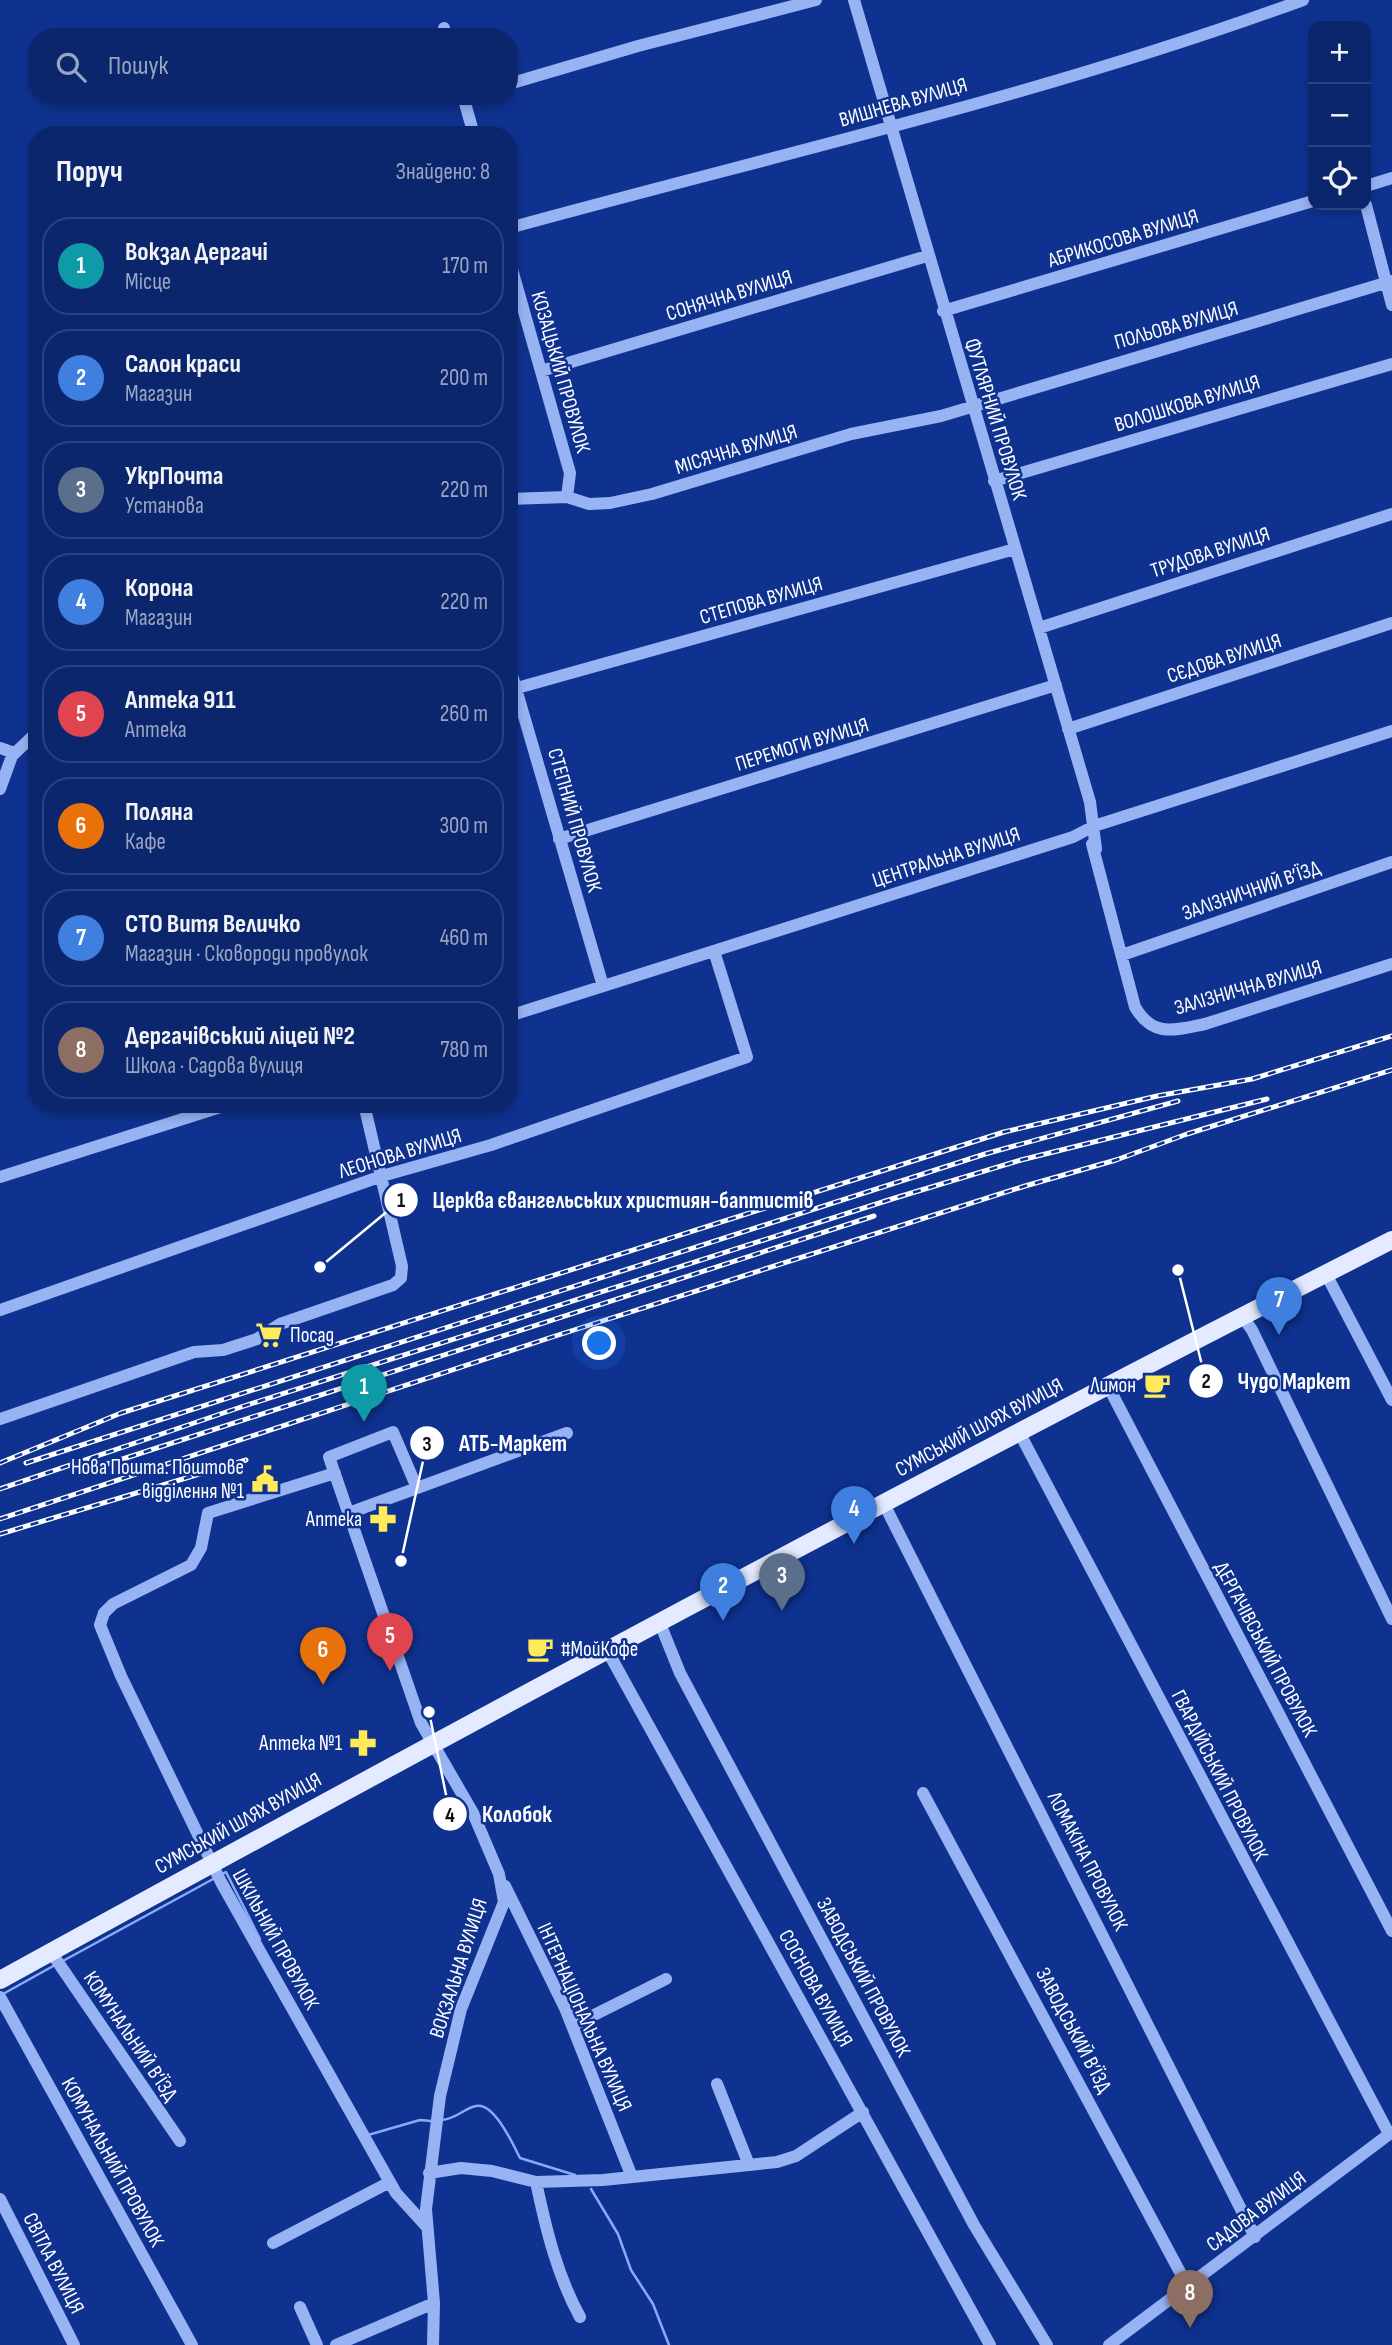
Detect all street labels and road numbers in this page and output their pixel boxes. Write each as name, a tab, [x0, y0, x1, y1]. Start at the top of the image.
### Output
street label: ВИШНЕВА ВУЛИЦЯ	[836, 72, 970, 133]
street label: АБРИКОСОВА ВУЛИЦЯ	[1044, 204, 1201, 274]
street label: СОНЯЧНА ВУЛИЦЯ	[663, 264, 795, 327]
street label: КОЗАЦЬКИЙ ПРОВУЛОК	[526, 289, 596, 456]
street label: ПОЛЬОВА ВУЛИЦЯ	[1111, 296, 1241, 355]
street label: ФУТЛЯРНИЙ ПРОВУЛОК	[959, 335, 1032, 503]
street label: ВОЛОШКОВА ВУЛИЦЯ	[1111, 369, 1263, 437]
street label: МІСЯЧНА ВУЛИЦЯ	[672, 419, 800, 480]
street label: ТРУДОВА ВУЛИЦЯ	[1147, 521, 1273, 584]
street label: СТЕПОВА ВУЛИЦЯ	[697, 571, 825, 630]
street label: СЄДОВА ВУЛИЦЯ	[1164, 628, 1284, 689]
street label: ПЕРЕМОГИ ВУЛИЦЯ	[732, 712, 872, 777]
street label: СТЕПНИЙ ПРОВУЛОК	[542, 745, 607, 896]
street label: ЦЕНТРАЛЬНА ВУЛИЦЯ	[869, 822, 1023, 893]
street label: ЗАЛІЗНИЧНИЙ В’ЇЗД	[1179, 855, 1324, 926]
street label: ЗАЛІЗНИЧНА ВУЛИЦЯ	[1172, 954, 1325, 1020]
street label: ЛЕОНОВА ВУЛИЦЯ	[335, 1123, 465, 1184]
street label: СУМСЬКИЙ ШЛЯХ ВУЛИЦЯ	[891, 1373, 1067, 1482]
street label: ДЕРГАЧІВСЬКИЙ ПРОВУЛОК	[1209, 1557, 1323, 1742]
street label: ГВАРДІЙСЬКИЙ ПРОВУЛОК	[1166, 1686, 1274, 1865]
street label: СУМСЬКИЙ ШЛЯХ ВУЛИЦЯ	[151, 1767, 326, 1880]
street label: ЛОМАКІНА ПРОВУЛОК	[1041, 1787, 1134, 1935]
street label: ШКІЛЬНИЙ ПРОВУЛОК	[227, 1865, 325, 2014]
street label: ЗАВОДСЬКИЙ ПРОВУЛОК	[811, 1893, 916, 2062]
street label: ВОКЗАЛЬНА ВУЛИЦЯ	[424, 1895, 493, 2041]
street label: ІНТЕРНАЦІОНАЛЬНА ВУЛИЦЯ	[532, 1919, 637, 2115]
street label: СОСНОВА ВУЛИЦЯ	[773, 1925, 858, 2051]
street label: ЗАВОДСЬКИЙ В’ЇЗД	[1030, 1963, 1117, 2097]
street label: КОМУНАЛЬНИЙ В’ЇЗД	[78, 1967, 183, 2106]
street label: КОМУНАЛЬНИЙ ПРОВУЛОК	[56, 2073, 170, 2252]
street label: САДОВА ВУЛИЦЯ	[1201, 2166, 1311, 2257]
street label: СВІТЛА ВУЛИЦЯ	[17, 2209, 90, 2318]

